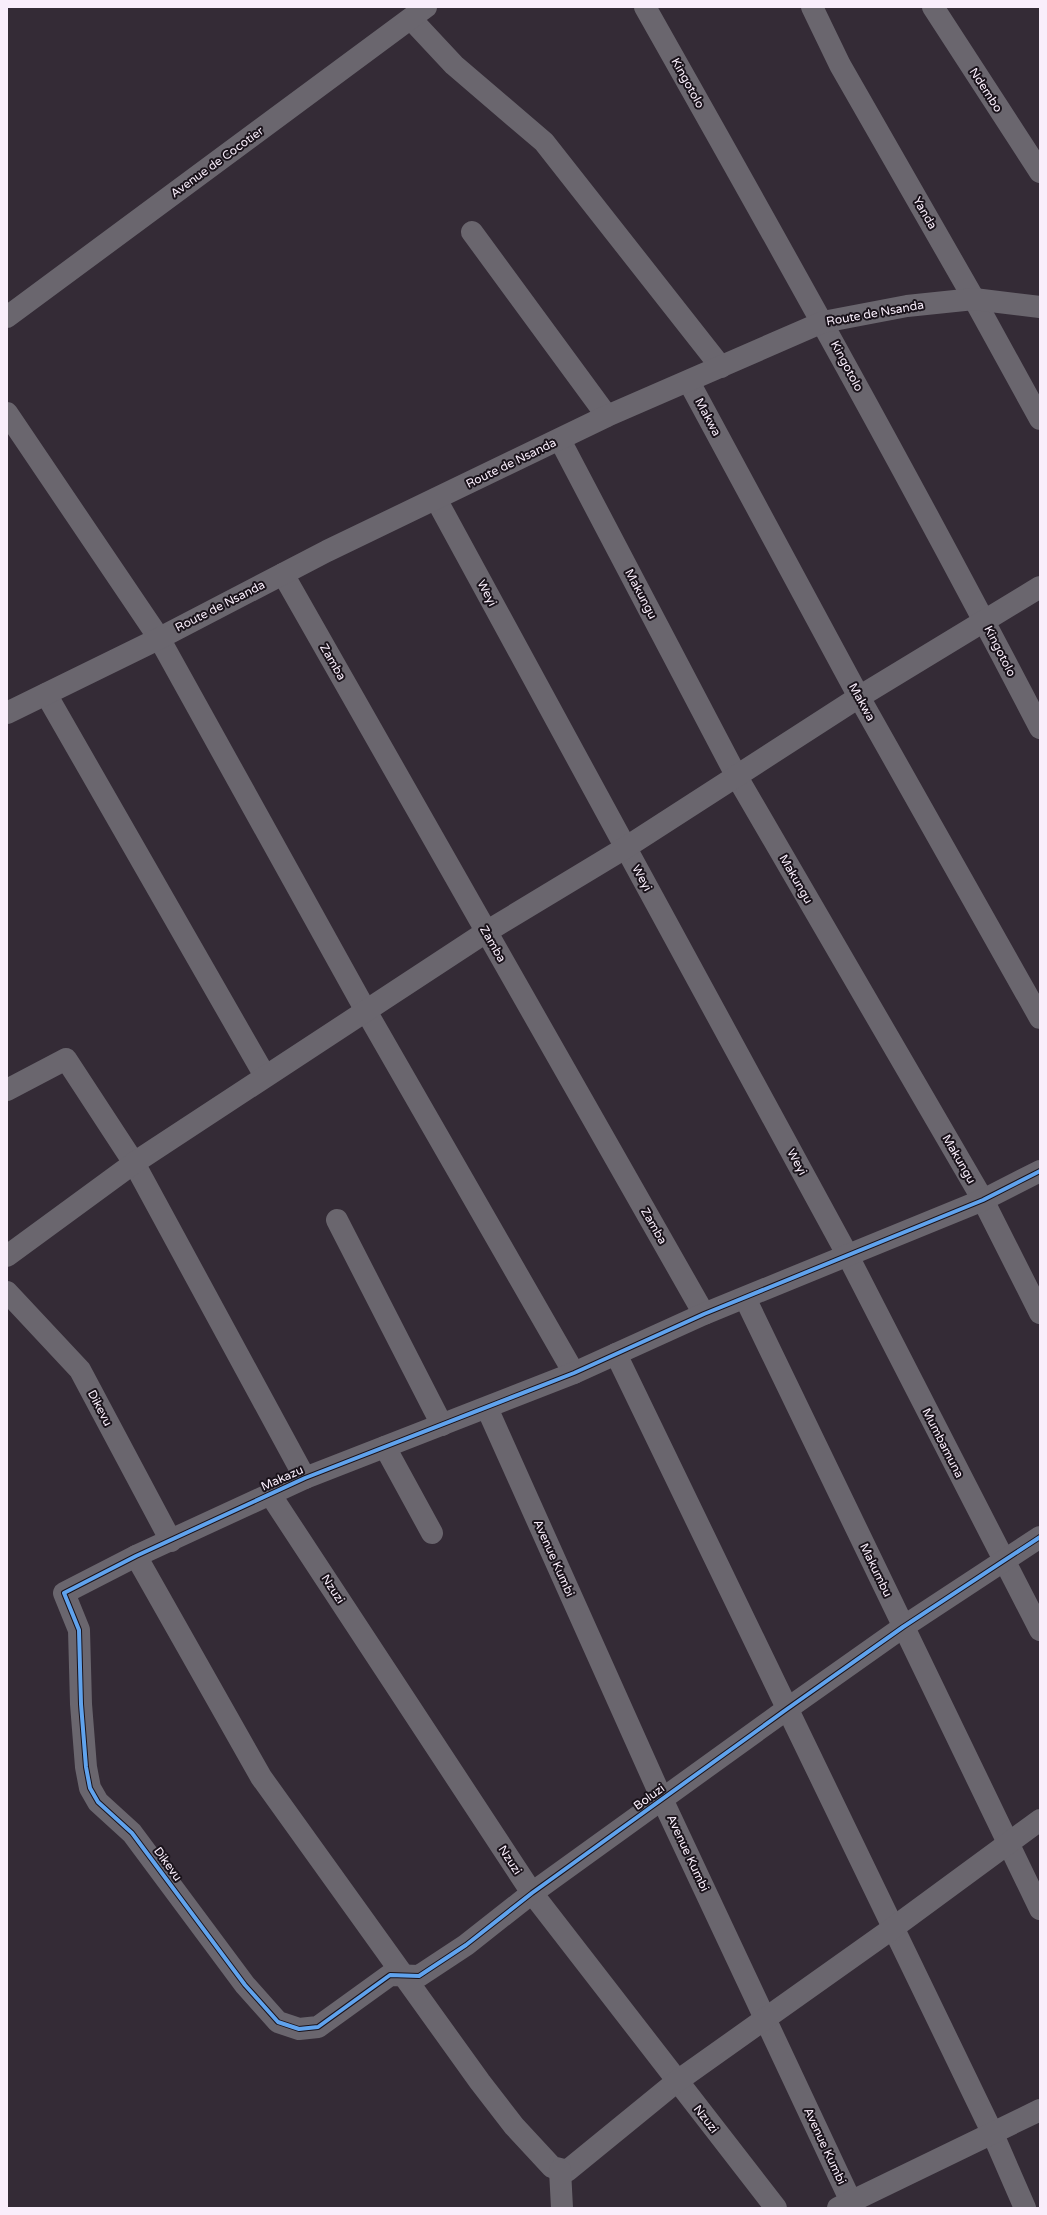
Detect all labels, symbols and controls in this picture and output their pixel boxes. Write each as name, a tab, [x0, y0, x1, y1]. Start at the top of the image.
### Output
street label: Kingotolo	[668, 55, 708, 111]
street label: Ndembo	[967, 65, 1005, 115]
street label: Avenue de Cocotier	[168, 123, 267, 200]
street label: Yanda	[910, 194, 940, 232]
street label: Route de Nsanda	[825, 298, 925, 328]
street label: Kingotolo	[828, 338, 866, 394]
street label: Makwa	[692, 396, 724, 438]
street label: Route de Nsanda	[464, 435, 558, 491]
street label: Makungu	[622, 567, 660, 621]
street label: Route de Nsanda	[173, 577, 267, 635]
street label: Weyi	[474, 577, 500, 609]
street label: Kingotolo	[981, 623, 1019, 679]
street label: Zamba	[317, 641, 349, 683]
street label: Makwa	[846, 681, 878, 723]
street label: Makungu	[776, 852, 816, 906]
street label: Weyi	[629, 862, 655, 894]
street label: Zamba	[477, 923, 509, 965]
street label: Makungu	[939, 1132, 979, 1186]
street label: Weyi	[784, 1146, 810, 1178]
street label: Zamba	[638, 1205, 670, 1247]
street label: Dikevu	[85, 1388, 115, 1428]
street label: Mumbamuna	[919, 1406, 967, 1480]
street label: Makazu	[259, 1462, 305, 1494]
street label: Avenue Kumbi	[531, 1517, 577, 1599]
street label: Makumbu	[857, 1541, 895, 1599]
street label: Nzuzi	[318, 1572, 348, 1606]
street label: Boluzi	[631, 1781, 667, 1813]
street label: Avenue Kumbi	[664, 1812, 712, 1894]
street label: Nzuzi	[495, 1843, 525, 1877]
street label: Dikevu	[151, 1844, 185, 1884]
street label: Nzuzi	[691, 2102, 721, 2136]
street label: Avenue Kumbi	[801, 2105, 849, 2187]

